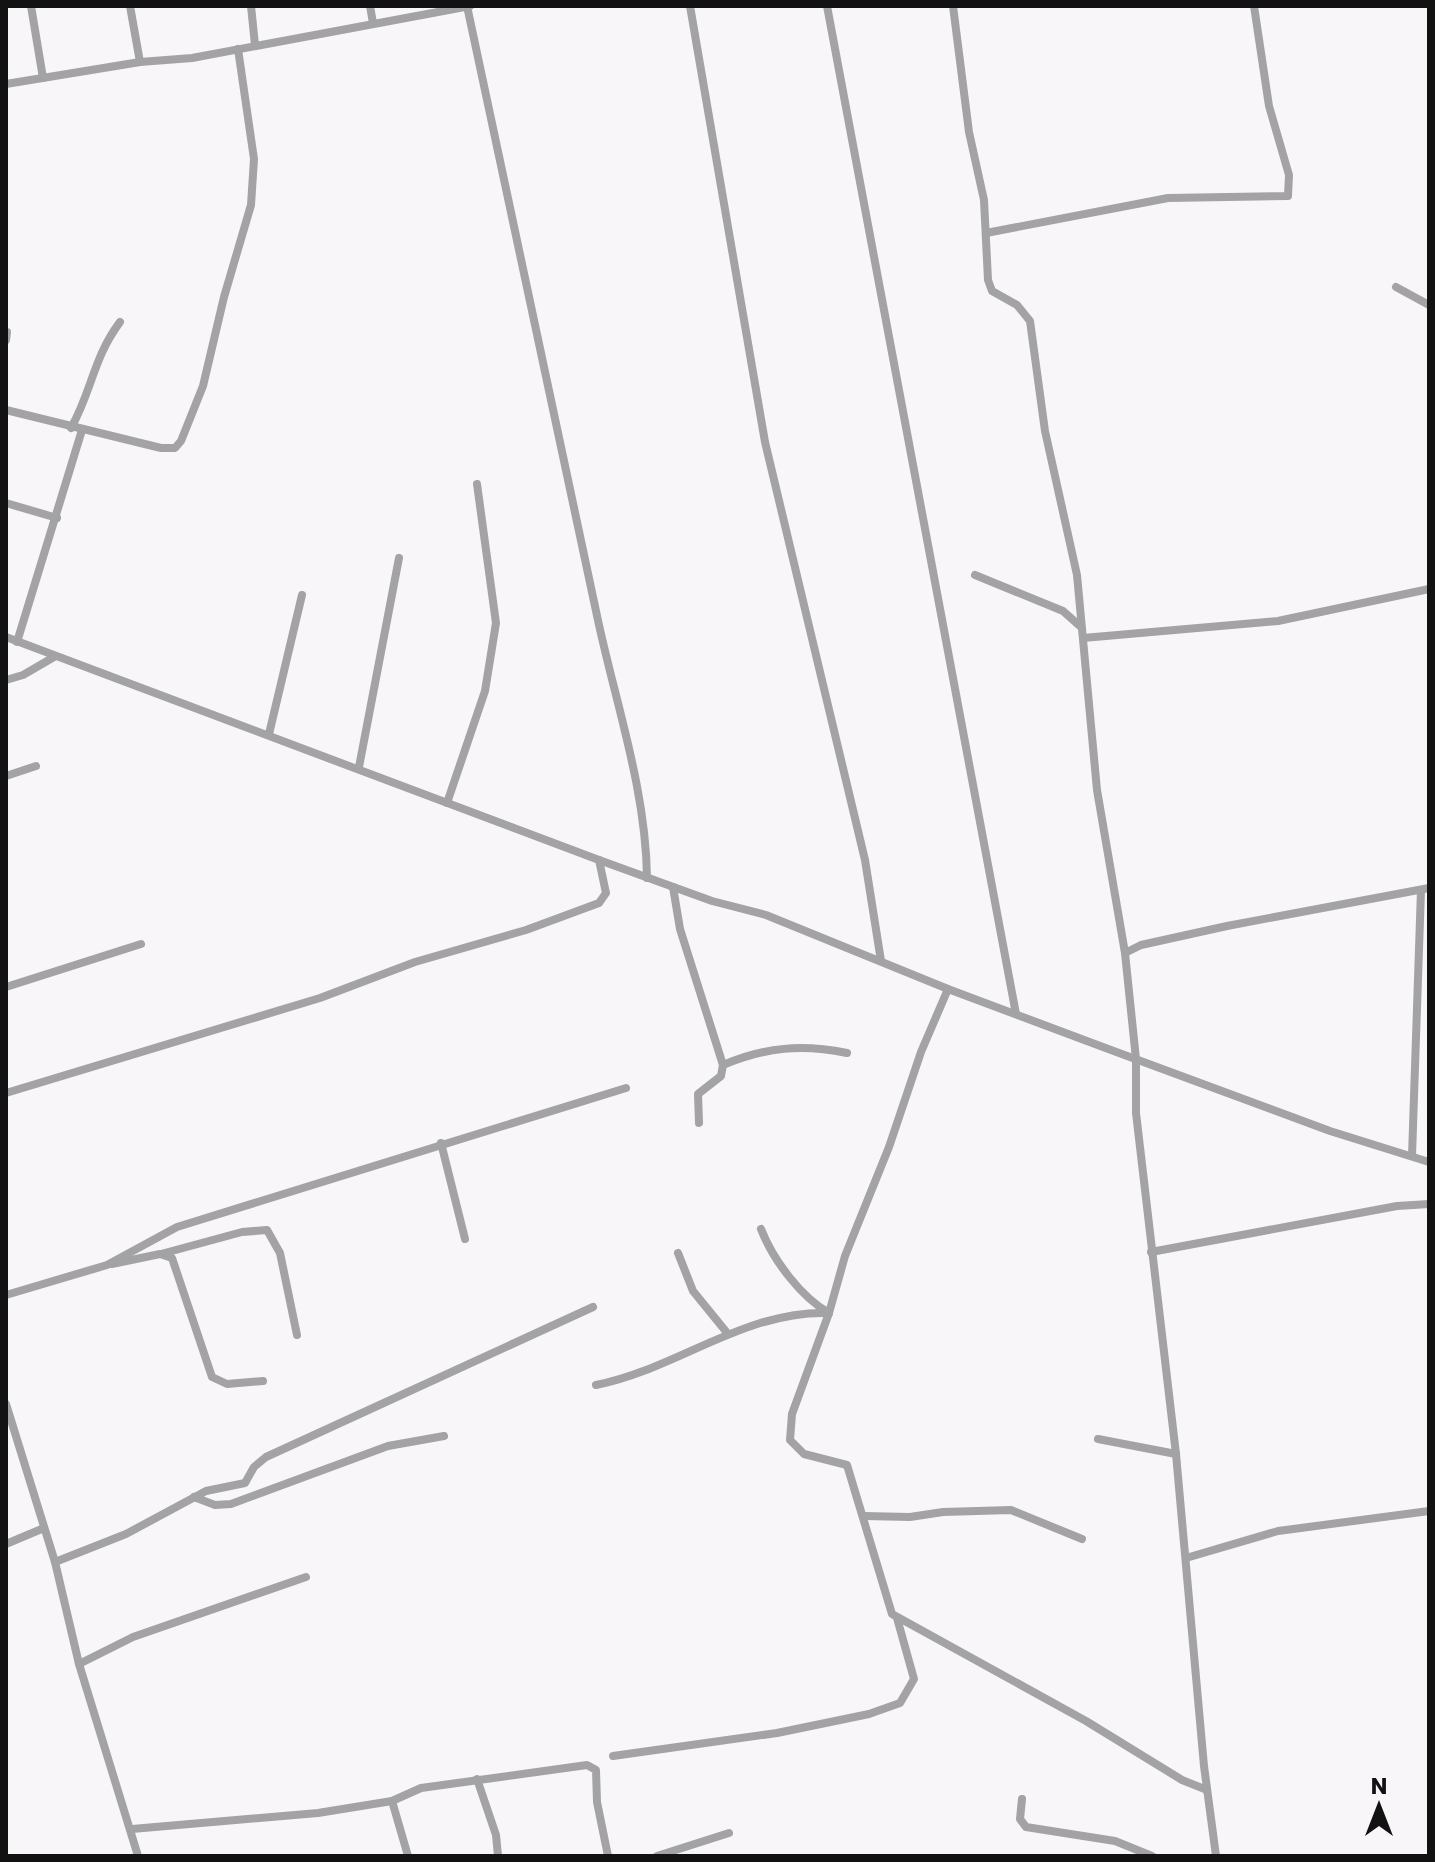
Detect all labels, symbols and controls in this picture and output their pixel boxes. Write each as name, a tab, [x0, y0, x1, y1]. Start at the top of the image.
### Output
north arrow	[1339, 1766, 1419, 1846]
text: N	[1371, 1771, 1387, 1802]

